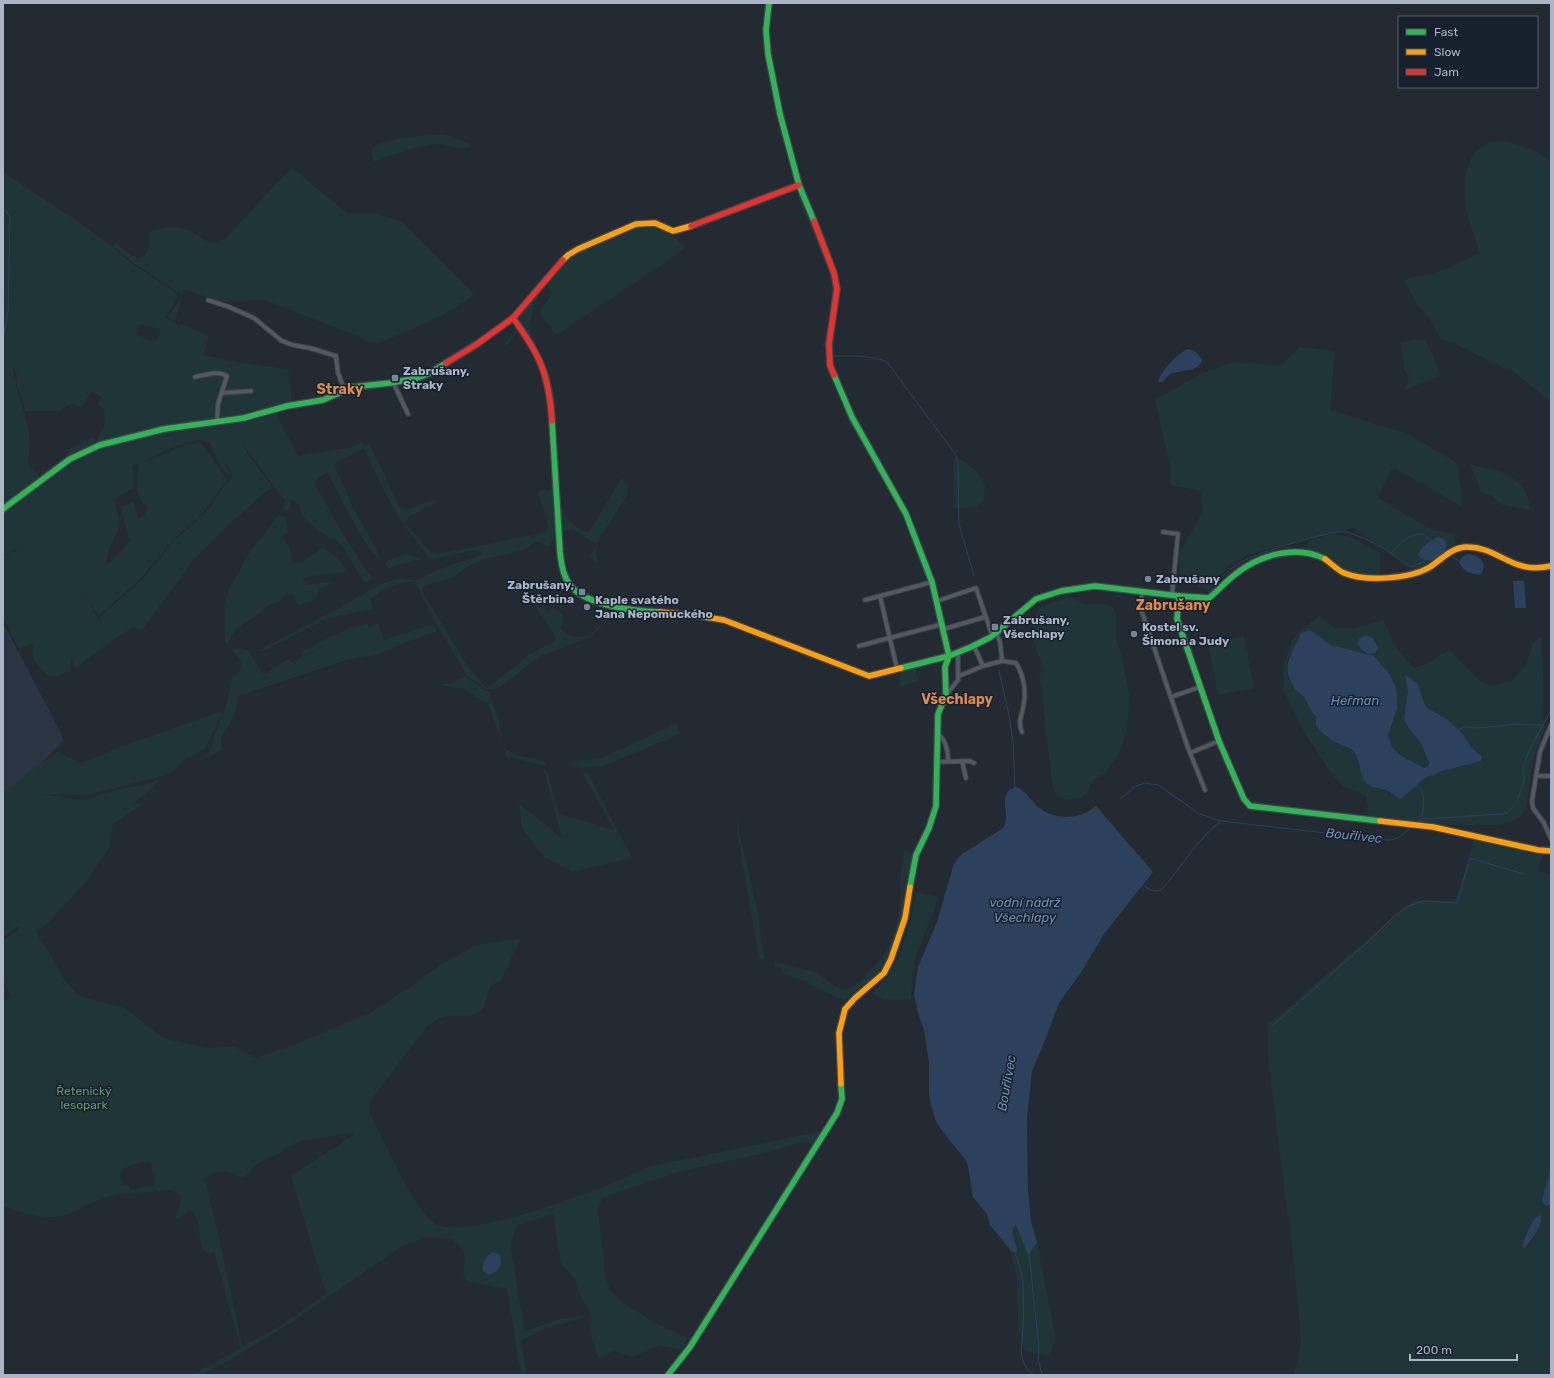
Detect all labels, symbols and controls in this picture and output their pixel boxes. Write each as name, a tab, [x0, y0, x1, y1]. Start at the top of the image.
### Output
legend	[1398, 16, 1538, 88]
text: Fast	[1434, 25, 1458, 39]
text: Slow	[1434, 45, 1461, 59]
text: Jam	[1434, 65, 1459, 79]
place label: Zabrušany, Straky	[403, 364, 470, 392]
marker: Zabrušany, Straky	[390, 373, 400, 383]
district label: Straky	[317, 381, 364, 398]
place label: Zabrušany	[1156, 572, 1220, 586]
marker: Zabrušany	[1143, 574, 1153, 584]
place label: Zabrušany, Štěrbina	[507, 578, 574, 606]
marker: Zabrušany, Štěrbina	[577, 587, 587, 597]
place label: Kaple svatého Jana Nepomuckého	[595, 593, 713, 621]
district label: Zabrušany	[1136, 597, 1211, 614]
marker: Kaple svatého Jana Nepomuckého	[582, 602, 592, 612]
place label: Zabrušany, Všechlapy	[1003, 613, 1070, 641]
place label: Kostel sv. Šimona a Judy	[1142, 620, 1229, 648]
marker: Zabrušany, Všechlapy	[990, 622, 1000, 632]
marker: Kostel sv. Šimona a Judy	[1129, 629, 1139, 639]
district label: Všechlapy	[921, 691, 993, 708]
water label: Heřman	[1331, 693, 1379, 708]
water label: Bouřlivec	[1325, 825, 1383, 846]
water label: vodní nádrž Všechlapy	[989, 895, 1061, 925]
water label: Bouřlivec	[994, 1054, 1019, 1112]
park label: Řetenický lesopark	[56, 1084, 112, 1112]
scale bar	[1410, 1336, 1517, 1362]
text: 200 m	[1416, 1343, 1452, 1357]

